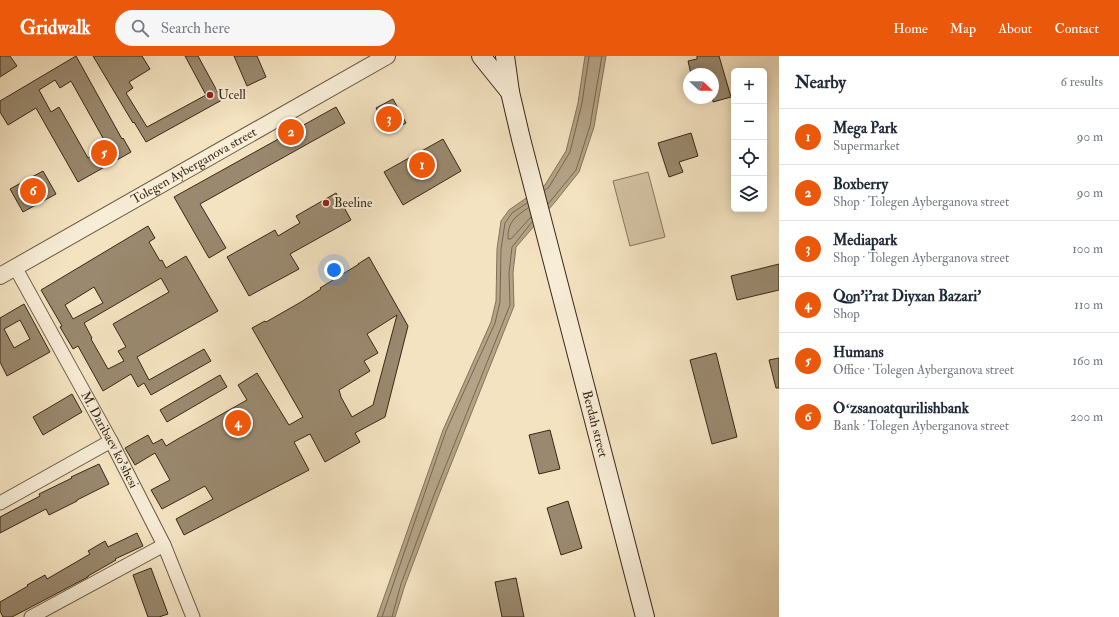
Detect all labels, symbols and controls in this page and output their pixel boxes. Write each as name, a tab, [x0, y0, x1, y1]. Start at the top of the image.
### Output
search box	[115, 10, 395, 46]
text: Gridwalk	[20, 16, 91, 40]
icon: search	[129, 17, 151, 39]
text: Search here	[161, 19, 230, 38]
text: Home	[893, 20, 928, 37]
text: Map	[950, 20, 976, 37]
text: About	[998, 20, 1032, 37]
text: Contact	[1054, 20, 1099, 37]
north arrow	[683, 68, 719, 104]
map controls	[731, 68, 767, 212]
button: +	[731, 68, 767, 104]
text: Nearby	[795, 72, 846, 93]
text: 6 results	[1060, 74, 1103, 90]
place label: Ucell	[218, 87, 247, 103]
marker: Ucell	[205, 90, 215, 100]
pin: 3	[376, 104, 402, 134]
button: −	[731, 104, 767, 140]
pin: 2	[278, 117, 304, 147]
text: Mega Park	[833, 119, 898, 138]
street label: Tolegen Ayberganova street	[128, 124, 259, 208]
text: 1	[806, 129, 810, 145]
text: 90 m	[1077, 129, 1103, 145]
pin: 5	[91, 138, 117, 168]
text: Supermarket	[833, 138, 900, 154]
button: locate	[731, 140, 767, 176]
pin: 1	[409, 150, 435, 180]
text: Boxberry	[833, 175, 888, 194]
pin: 6	[20, 176, 46, 206]
button: layers	[731, 176, 767, 212]
text: 2	[805, 185, 811, 201]
text: 90 m	[1077, 185, 1103, 201]
text: Shop · Tolegen Ayberganova street	[833, 194, 1009, 210]
place label: Beeline	[334, 195, 373, 211]
marker: Beeline	[321, 198, 331, 208]
text: Mediapark	[833, 231, 898, 250]
text: 3	[806, 241, 811, 257]
text: 100 m	[1072, 241, 1103, 257]
text: Shop · Tolegen Ayberganova street	[833, 250, 1009, 266]
your location	[324, 260, 344, 280]
text: Qon'i'rat Diyxan Bazari'	[833, 287, 981, 306]
text: 4	[804, 297, 812, 313]
text: 110 m	[1074, 297, 1103, 313]
text: Shop	[833, 306, 860, 322]
text: Humans	[833, 343, 884, 362]
text: 5	[805, 353, 811, 369]
text: 160 m	[1072, 353, 1103, 369]
text: Office · Tolegen Ayberganova street	[833, 362, 1014, 378]
street label: M. Daribaev ko'shesi	[77, 389, 142, 491]
street label: Berdah street	[579, 389, 611, 459]
text: Oʻzsanoatqurilishbank	[833, 399, 969, 418]
pin: 4	[225, 408, 251, 438]
text: 6	[805, 409, 811, 425]
text: 200 m	[1070, 409, 1103, 425]
text: Bank · Tolegen Ayberganova street	[833, 418, 1009, 434]

